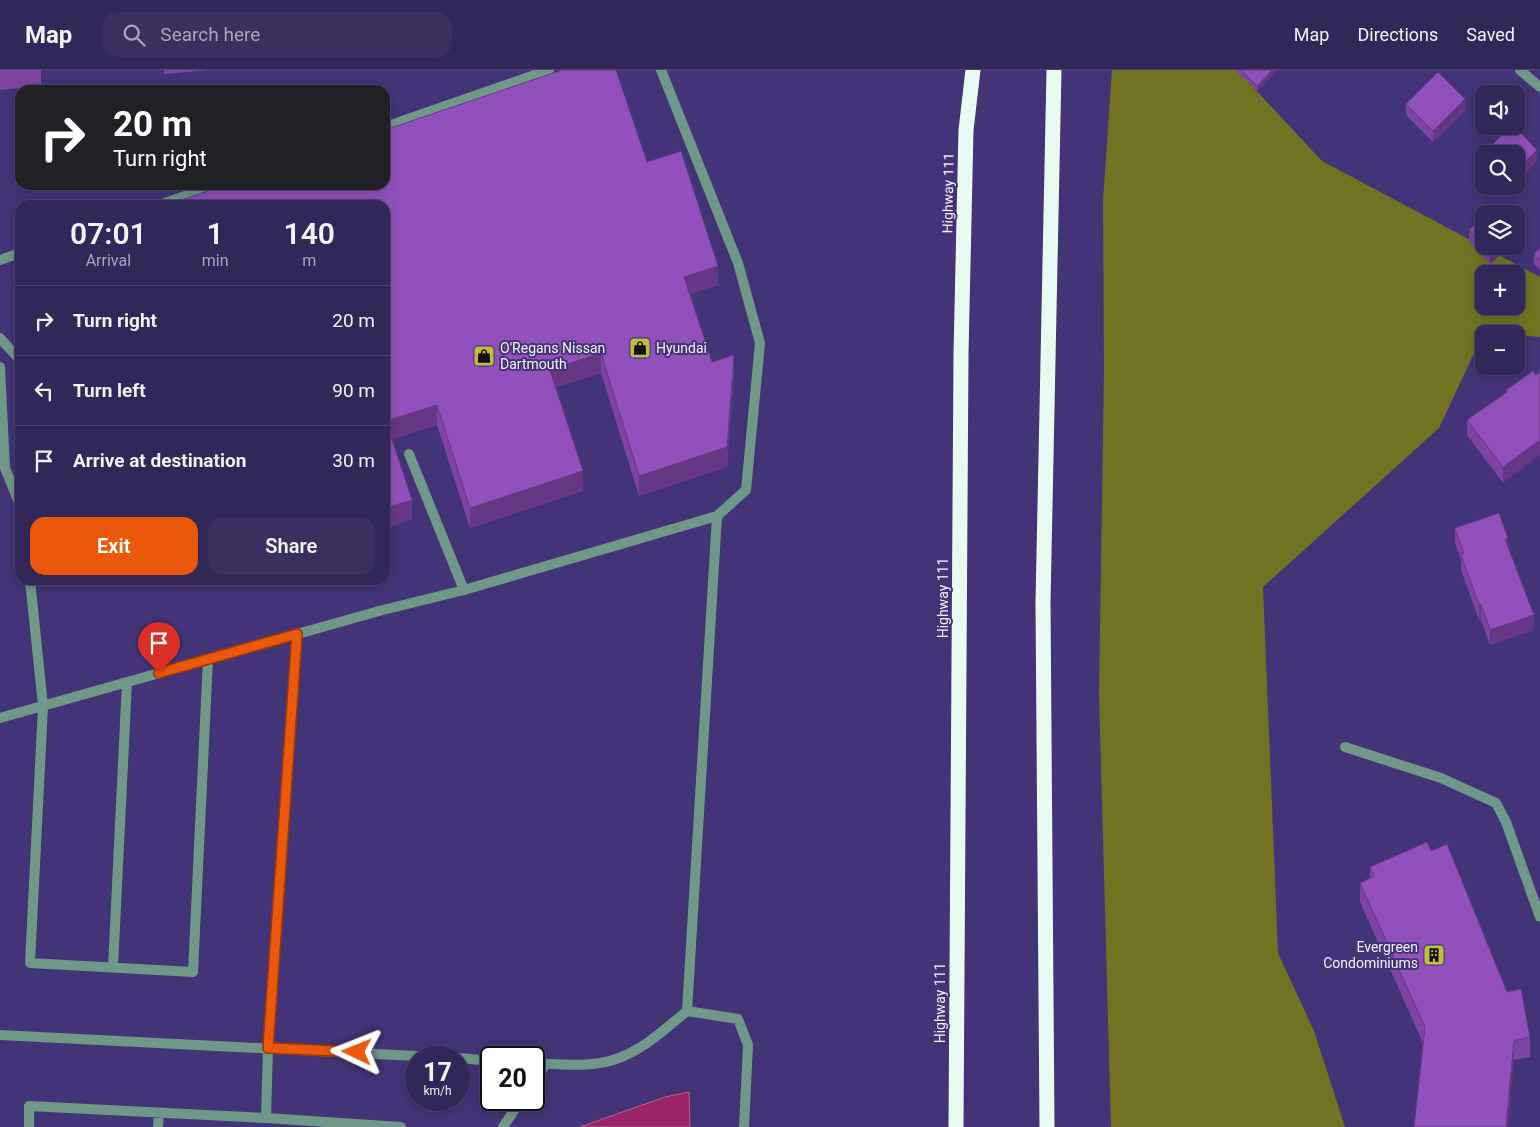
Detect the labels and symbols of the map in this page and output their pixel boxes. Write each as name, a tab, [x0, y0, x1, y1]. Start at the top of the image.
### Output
street label: Highway 111	[939, 153, 957, 233]
shop icon: Hyundai	[628, 336, 652, 360]
place label: O'Regans Nissan Dartmouth	[500, 340, 605, 372]
place label: Hyundai	[656, 340, 707, 356]
shop icon: O'Regans Nissan Dartmouth	[472, 344, 496, 368]
street label: Highway 111	[935, 558, 951, 638]
pin	[138, 622, 180, 673]
place label: Evergreen Condominiums	[1323, 939, 1418, 971]
building icon: Evergreen Condominiums	[1422, 943, 1446, 967]
street label: Highway 111	[932, 963, 948, 1043]
position arrow	[330, 1025, 382, 1077]
speed limit sign: 20	[480, 1046, 545, 1111]

